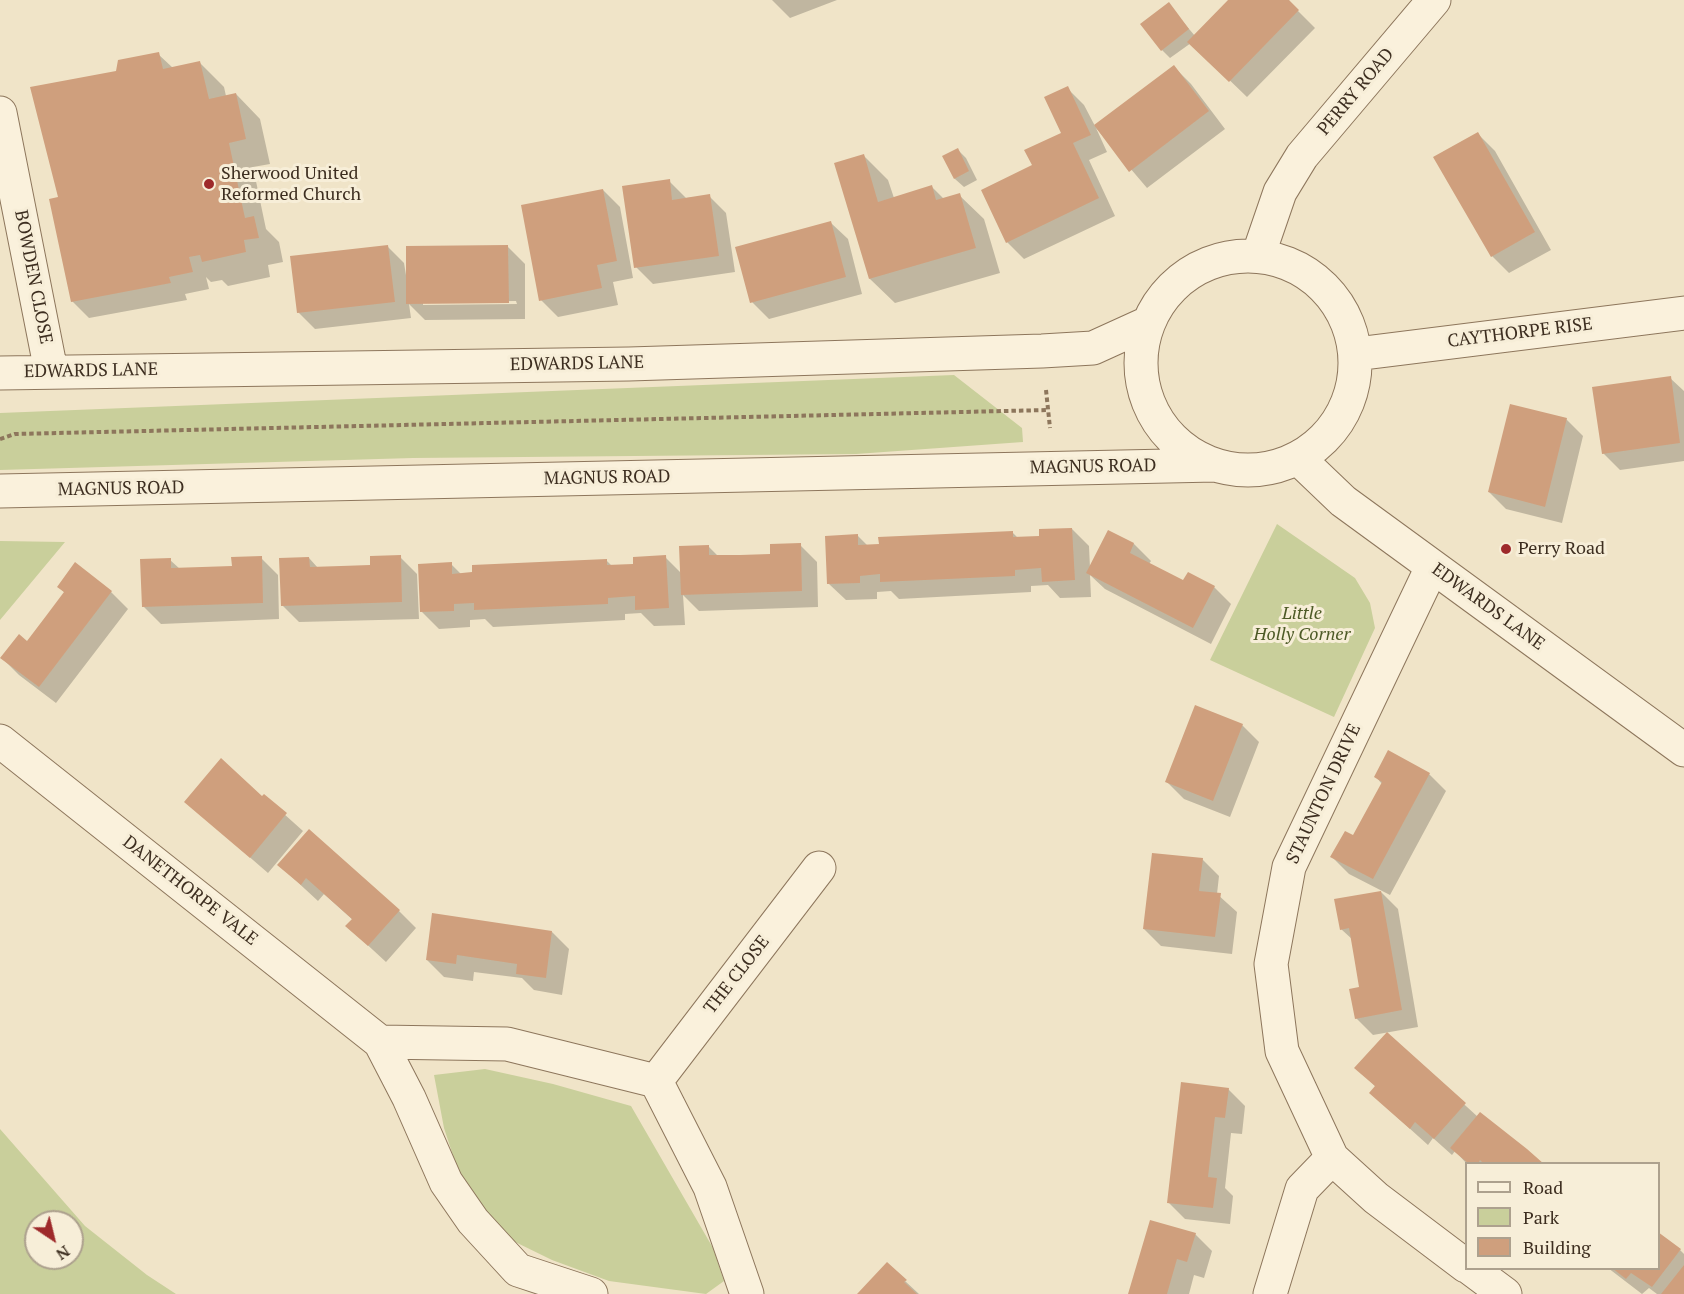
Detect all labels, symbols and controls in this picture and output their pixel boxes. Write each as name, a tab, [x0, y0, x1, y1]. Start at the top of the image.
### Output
street label: PERRY ROAD	[1313, 44, 1399, 140]
place label: Sherwood United Reformed Church	[221, 163, 361, 206]
marker: Sherwood United Reformed Church	[202, 177, 216, 191]
street label: BOWDEN CLOSE	[9, 208, 57, 346]
street label: CAYTHORPE RISE	[1446, 313, 1594, 353]
street label: EDWARDS LANE	[510, 352, 644, 376]
street label: EDWARDS LANE	[24, 359, 158, 383]
street label: MAGNUS ROAD	[1029, 455, 1157, 479]
street label: MAGNUS ROAD	[543, 466, 671, 490]
street label: MAGNUS ROAD	[57, 477, 185, 501]
place label: Perry Road	[1518, 538, 1605, 560]
marker: Perry Road	[1499, 542, 1513, 556]
street label: EDWARDS LANE	[1427, 559, 1549, 655]
park label: Little Holly Corner	[1254, 603, 1350, 646]
street label: STAUNTON DRIVE	[1282, 721, 1366, 867]
street label: DANETHORPE VALE	[118, 832, 262, 950]
street label: THE CLOSE	[700, 931, 774, 1019]
legend	[1465, 1162, 1660, 1270]
text: Road	[1523, 1175, 1563, 1199]
text: Park	[1523, 1205, 1559, 1229]
north arrow	[24, 1210, 84, 1270]
text: Building	[1523, 1235, 1591, 1259]
text: N	[52, 1241, 74, 1266]

